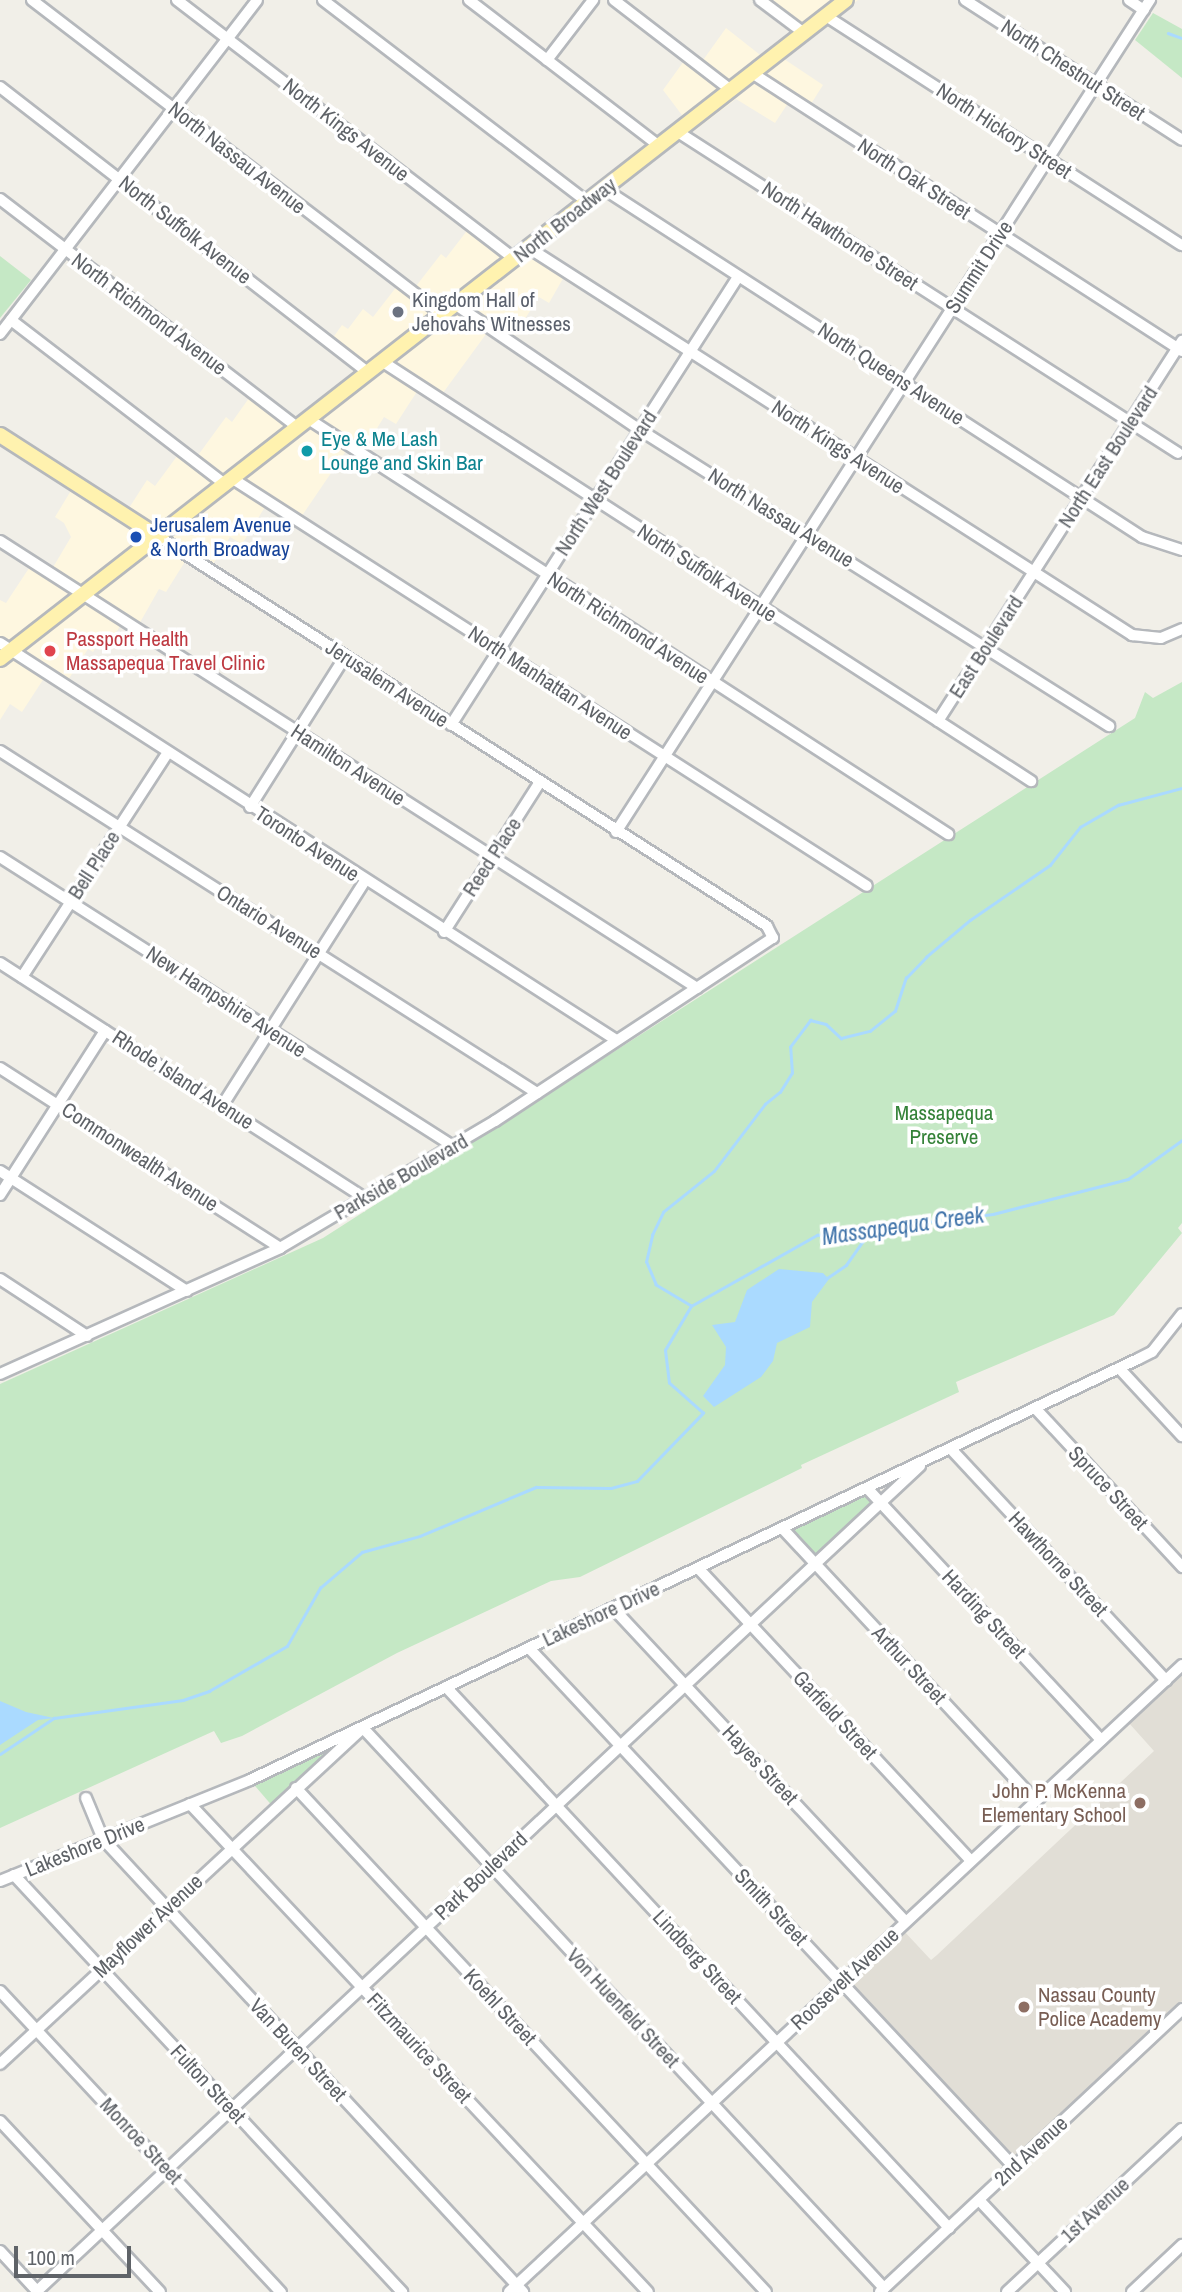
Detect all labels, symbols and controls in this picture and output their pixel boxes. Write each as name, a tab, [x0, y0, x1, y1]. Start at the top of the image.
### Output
street label: North Chestnut Street	[996, 14, 1150, 126]
street label: North Kings Avenue	[278, 73, 414, 187]
street label: North Hickory Street	[932, 78, 1076, 184]
street label: North Nassau Avenue	[163, 96, 311, 220]
street label: North Oak Street	[853, 133, 975, 225]
street label: North Suffolk Avenue	[113, 170, 257, 290]
street label: North Broadway	[509, 172, 621, 268]
street label: North Hawthorne Street	[757, 176, 923, 296]
street label: Summit Drive	[940, 216, 1018, 318]
street label: North Richmond Avenue	[66, 247, 232, 381]
place label: Kingdom Hall of Jehovahs Witnesses	[412, 287, 571, 337]
marker: Kingdom Hall of Jehovahs Witnesses	[390, 304, 406, 320]
street label: North Queens Avenue	[813, 317, 969, 431]
street label: North East Boulevard	[1053, 382, 1163, 532]
street label: North Kings Avenue	[767, 395, 909, 499]
street label: North West Boulevard	[550, 406, 662, 560]
place label: Eye & Me Lash Lounge and Skin Bar	[321, 426, 483, 476]
marker: Eye & Me Lash Lounge and Skin Bar	[299, 443, 315, 459]
street label: North Nassau Avenue	[703, 463, 859, 573]
place label: Jerusalem Avenue & North Broadway	[150, 512, 292, 562]
street label: North Suffolk Avenue	[632, 518, 782, 628]
marker: Jerusalem Avenue & North Broadway	[128, 529, 144, 545]
street label: North Richmond Avenue	[542, 566, 714, 690]
street label: East Boulevard	[944, 591, 1028, 703]
street label: North Manhattan Avenue	[463, 620, 637, 746]
place label: Passport Health Massapequa Travel Clinic	[66, 626, 265, 676]
street label: Jerusalem Avenue	[320, 635, 454, 733]
marker: Passport Health Massapequa Travel Clinic	[40, 641, 60, 661]
street label: Hamilton Avenue	[286, 719, 410, 811]
street label: Toronto Avenue	[250, 801, 364, 887]
street label: Reed Place	[457, 813, 527, 901]
street label: Bell Place	[63, 826, 125, 904]
street label: Ontario Avenue	[211, 879, 327, 965]
street label: New Hampshire Avenue	[141, 941, 311, 1063]
street label: Rhode Island Avenue	[107, 1025, 259, 1135]
street label: Commonwealth Avenue	[57, 1097, 223, 1217]
park label: Massapequa Preserve	[895, 1100, 993, 1150]
street label: Parkside Boulevard	[330, 1129, 472, 1225]
water label: Massapequa Creek	[820, 1201, 986, 1251]
street label: Spruce Street	[1063, 1441, 1153, 1535]
street label: Hawthorne Street	[1003, 1506, 1113, 1622]
street label: Harding Street	[937, 1564, 1031, 1664]
street label: Lakeshore Drive	[538, 1576, 664, 1652]
street label: Arthur Street	[866, 1621, 952, 1709]
street label: Garfield Street	[788, 1665, 882, 1765]
street label: Hayes Street	[717, 1720, 803, 1810]
place label: John P. McKenna Elementary School	[981, 1778, 1126, 1828]
marker: John P. McKenna Elementary School	[1132, 1795, 1148, 1811]
street label: Lakeshore Drive	[22, 1812, 148, 1882]
street label: Park Boulevard	[429, 1827, 533, 1925]
street label: Smith Street	[729, 1863, 813, 1951]
street label: Mayflower Avenue	[88, 1869, 208, 1983]
street label: Lindberg Street	[647, 1905, 747, 2009]
street label: Roosevelt Avenue	[785, 1922, 905, 2036]
street label: Von Huenfeld Street	[561, 1943, 685, 2073]
street label: Koehl Street	[458, 1964, 542, 2050]
place label: Nassau County Police Academy	[1038, 1982, 1162, 2032]
street label: Fitzmaurice Street	[361, 1988, 477, 2108]
street label: Van Buren Street	[244, 1994, 352, 2106]
marker: Nassau County Police Academy	[1016, 1999, 1032, 2015]
street label: Fulton Street	[165, 2039, 251, 2129]
street label: Monroe Street	[95, 2093, 187, 2189]
street label: 2nd Avenue	[989, 2111, 1073, 2191]
street label: 1st Avenue	[1055, 2172, 1135, 2248]
scale bar	[18, 2232, 135, 2276]
text: 100 m	[27, 2243, 75, 2272]

